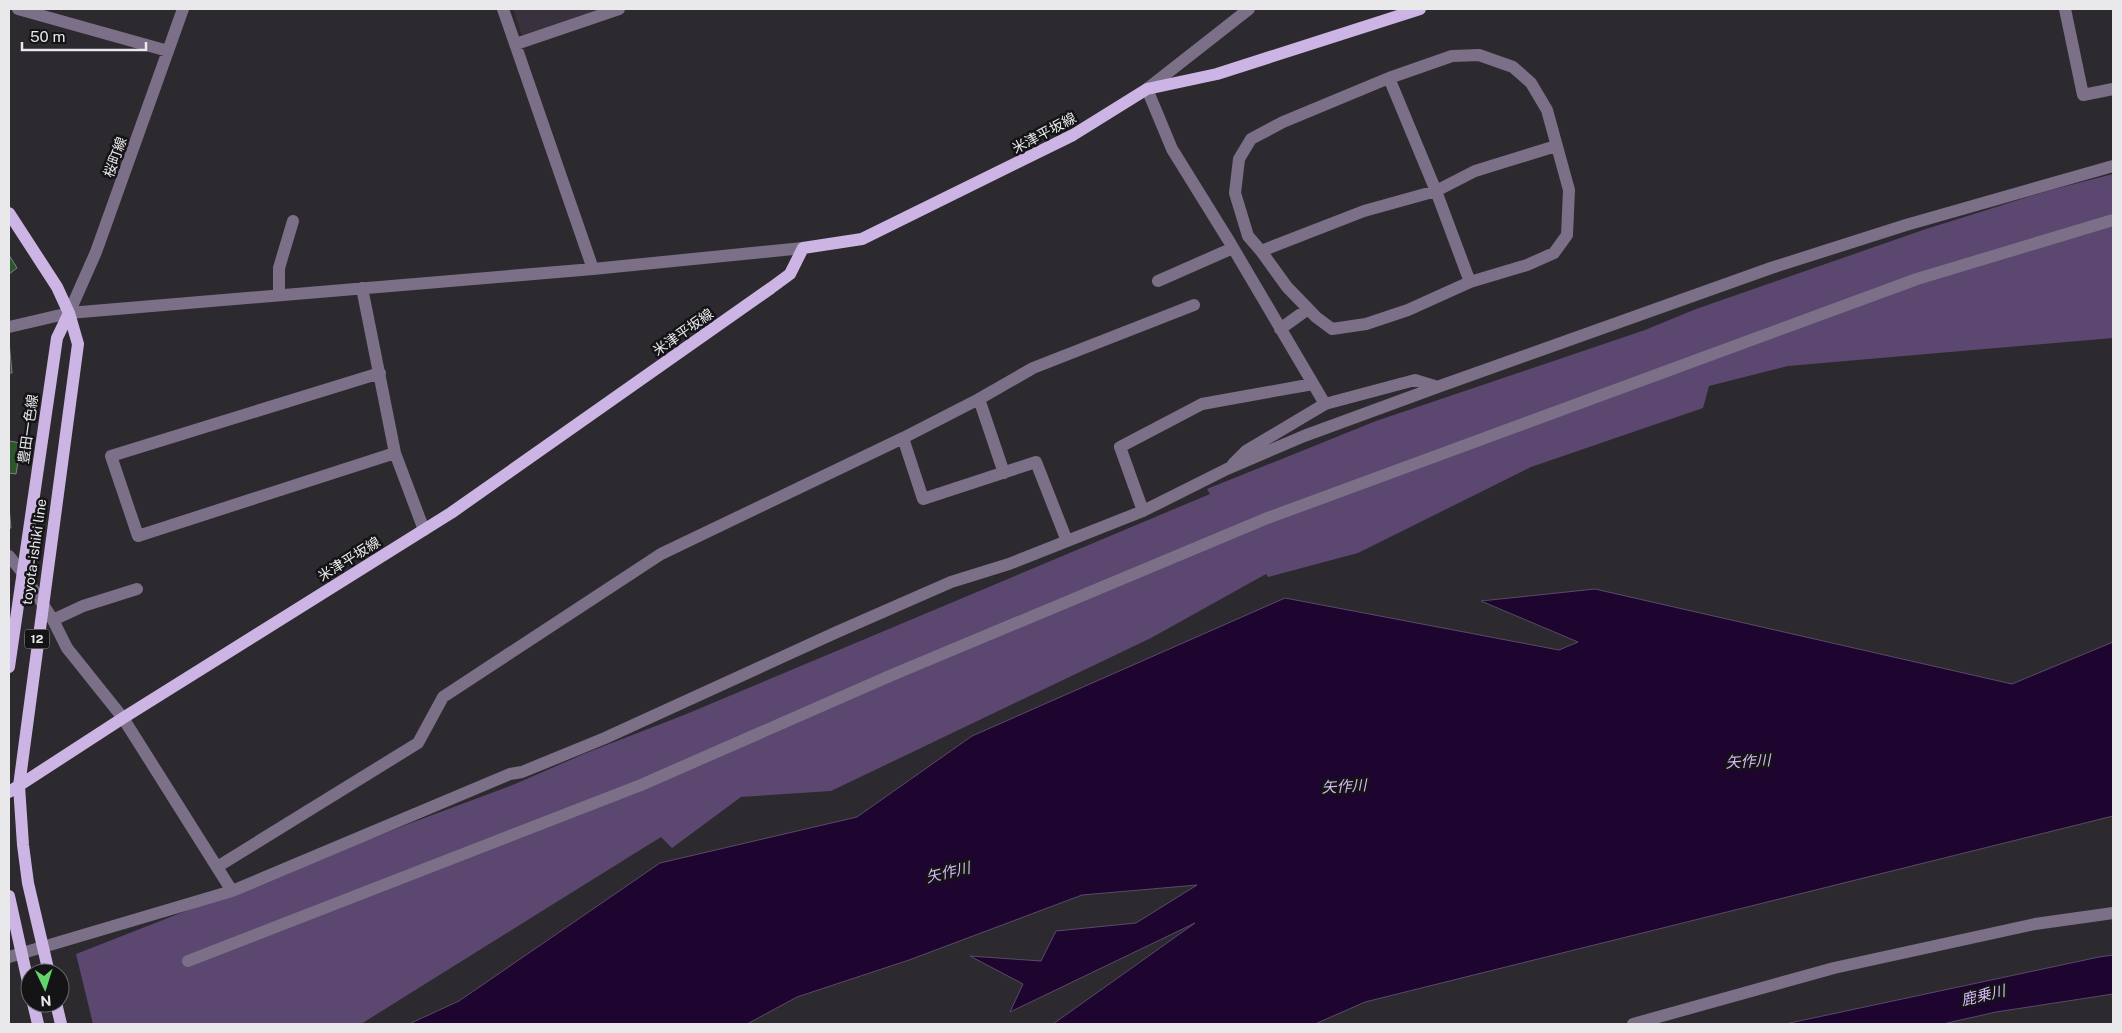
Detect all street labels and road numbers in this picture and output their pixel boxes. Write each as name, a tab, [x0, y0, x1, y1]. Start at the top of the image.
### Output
street label: 米津平坂線	[1009, 110, 1079, 156]
street label: 桜町線	[100, 135, 130, 179]
street label: 米津平坂線	[650, 305, 716, 359]
street label: 豊田一色線	[15, 393, 41, 465]
street label: toyota-ishiki line	[19, 498, 49, 606]
street label: 米津平坂線	[315, 534, 383, 584]
road number: 12	[24, 630, 50, 648]

